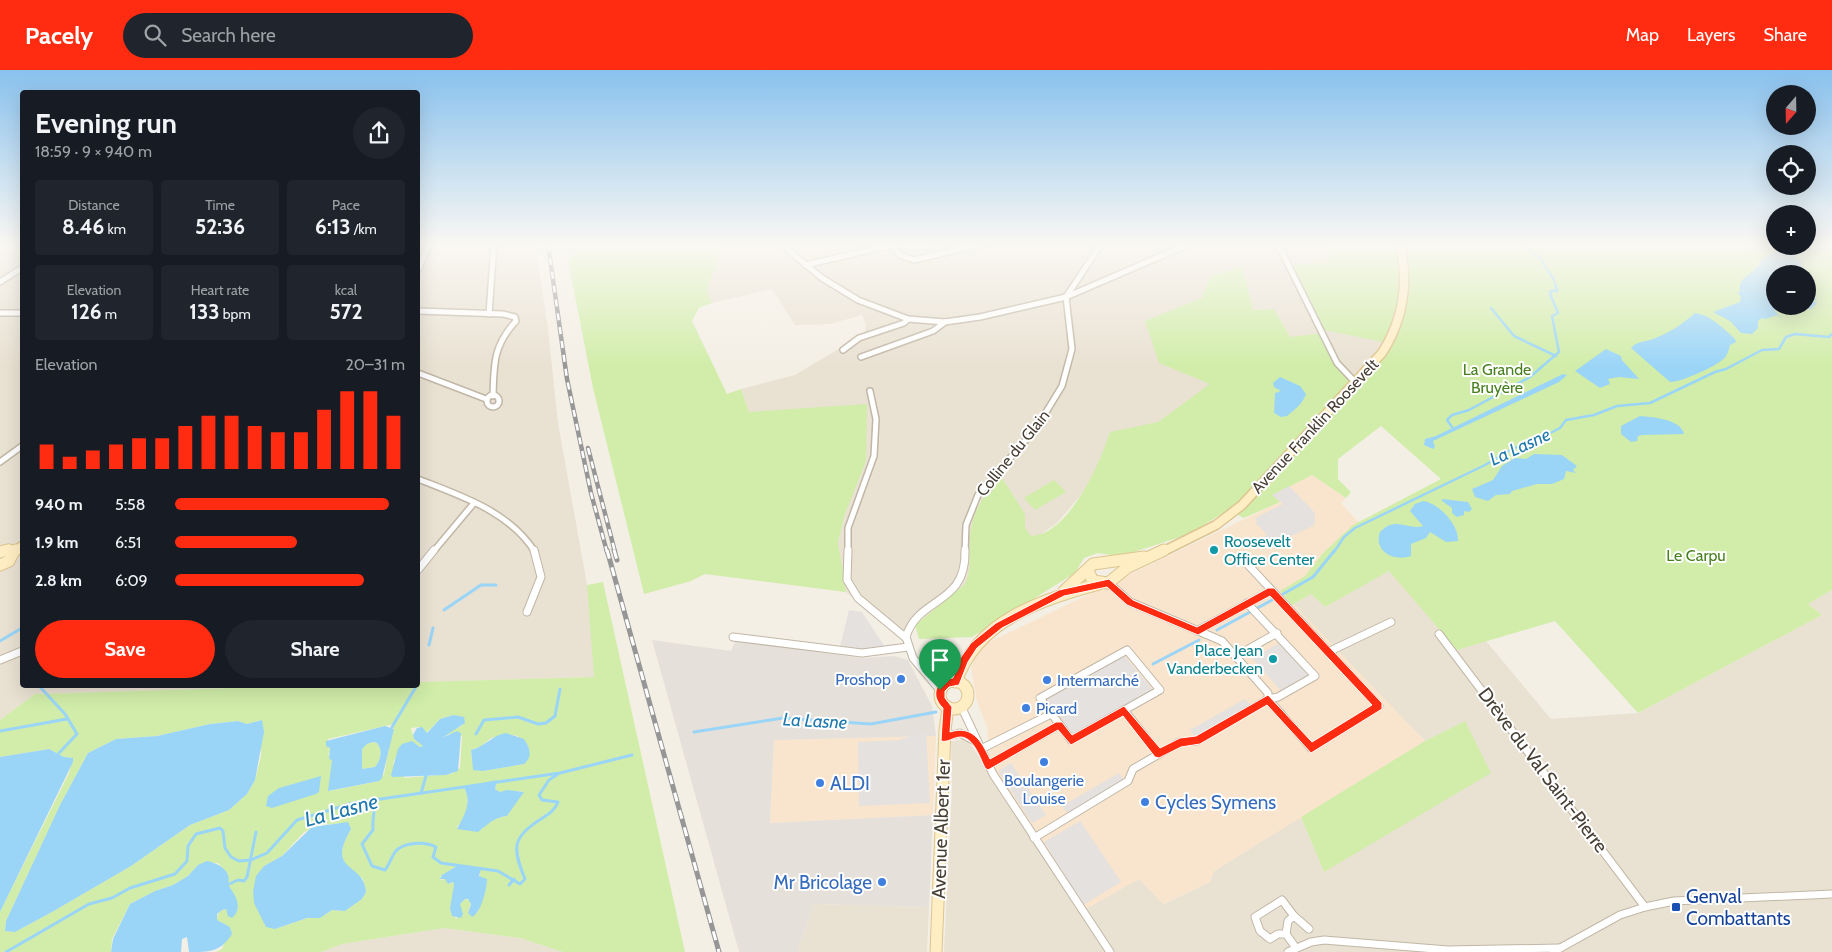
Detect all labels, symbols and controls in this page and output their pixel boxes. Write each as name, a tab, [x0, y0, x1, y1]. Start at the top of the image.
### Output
search box	[123, 13, 473, 58]
text: Pacely	[25, 21, 93, 50]
icon: search	[141, 21, 169, 49]
text: Search here	[181, 24, 276, 47]
text: Map	[1626, 24, 1659, 46]
text: Layers	[1687, 24, 1736, 46]
text: Share	[1764, 24, 1807, 46]
north arrow	[1766, 85, 1816, 135]
map controls	[1766, 85, 1816, 315]
text: Evening run	[35, 106, 177, 140]
button: share	[353, 107, 405, 159]
text: 18:59 · 9 × 940 m	[35, 142, 152, 161]
button: locate	[1766, 145, 1816, 195]
text: Distance	[68, 196, 120, 214]
text: Time	[205, 196, 235, 214]
text: Pace	[332, 196, 360, 214]
button: +	[1766, 205, 1816, 255]
text: 8.46	[62, 214, 104, 239]
text: 52:36	[195, 214, 245, 239]
text: 6:13	[315, 214, 351, 239]
text: km	[104, 220, 126, 238]
text: /km	[351, 220, 377, 238]
button: −	[1766, 265, 1816, 315]
text: Elevation	[67, 281, 121, 299]
text: Heart rate	[191, 281, 249, 299]
text: kcal	[335, 281, 357, 299]
text: 126	[71, 299, 102, 324]
text: 133	[189, 299, 220, 324]
text: 572	[329, 299, 363, 324]
text: m	[102, 305, 117, 323]
text: bpm	[220, 305, 251, 323]
street label: Avenue Franklin Roosevelt	[1248, 354, 1383, 497]
text: Elevation	[35, 355, 98, 374]
text: 20–31 m	[345, 355, 405, 374]
park label: La Grande Bruyère	[1463, 360, 1531, 397]
street label: Colline du Glain	[972, 406, 1054, 500]
water label: La Lasne	[1486, 423, 1554, 471]
text: 940 m	[35, 495, 83, 514]
text: 5:58	[115, 495, 145, 514]
place label: Roosevelt Office Center	[1224, 532, 1315, 569]
text: 1.9 km	[35, 533, 78, 552]
text: 6:51	[115, 533, 141, 552]
marker: Roosevelt Office Center	[1208, 544, 1220, 556]
park label: Le Carpu	[1666, 546, 1726, 565]
text: 2.8 km	[35, 571, 82, 590]
text: 6:09	[115, 571, 148, 590]
button: Save	[35, 620, 215, 678]
button: Share	[225, 620, 405, 678]
pin	[919, 639, 961, 690]
place label: Place Jean Vanderbecken	[1167, 641, 1263, 678]
icon: arrive	[926, 646, 954, 674]
marker: Place Jean Vanderbecken	[1267, 653, 1279, 665]
place label: Proshop	[835, 670, 891, 689]
place label: Intermarché	[1057, 671, 1139, 690]
marker: Proshop	[895, 673, 907, 685]
marker: Intermarché	[1041, 674, 1053, 686]
street label: Drève du Val Saint-Pierre	[1473, 683, 1613, 857]
place label: Picard	[1036, 699, 1077, 718]
marker: Picard	[1020, 702, 1032, 714]
water label: La Lasne	[782, 708, 848, 734]
marker: Boulangerie Louise	[1038, 756, 1050, 768]
street label: Avenue Albert 1er	[927, 759, 955, 899]
place label: Boulangerie Louise	[1004, 771, 1084, 808]
place label: ALDI	[830, 772, 870, 795]
marker: ALDI	[814, 777, 826, 789]
water label: La Lasne	[301, 788, 381, 832]
place label: Cycles Symens	[1155, 791, 1276, 814]
marker: Cycles Symens	[1139, 796, 1151, 808]
place label: Mr Bricolage	[773, 871, 872, 894]
marker: Mr Bricolage	[876, 876, 888, 888]
place label: Genval Combattants	[1686, 885, 1791, 930]
marker: Genval Combattants	[1670, 901, 1682, 913]

